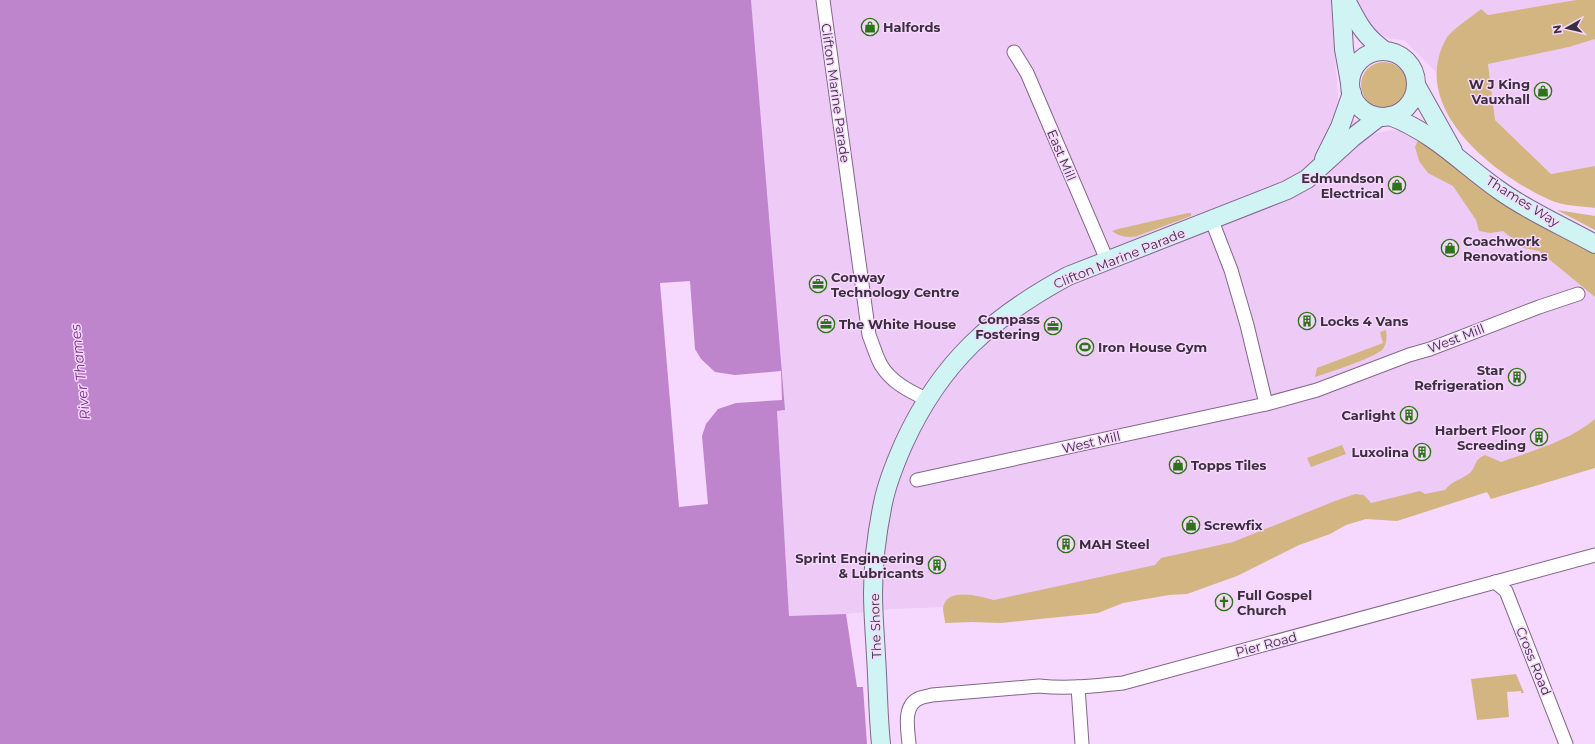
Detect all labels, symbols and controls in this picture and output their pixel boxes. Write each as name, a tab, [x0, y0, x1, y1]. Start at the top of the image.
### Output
north arrow	[1547, 8, 1587, 48]
shop icon: Halfords	[860, 17, 880, 37]
place label: Halfords	[883, 19, 940, 35]
street label: Clifton Marine Parade	[818, 22, 854, 164]
text: N	[1550, 24, 1565, 35]
place label: W J King Vauxhall	[1469, 76, 1530, 107]
shop icon: W J King Vauxhall	[1533, 81, 1553, 101]
street label: East Mill	[1044, 127, 1080, 183]
place label: Edmundson Electrical	[1301, 170, 1384, 201]
street label: Thames Way	[1483, 172, 1563, 230]
shop icon: Edmundson Electrical	[1387, 175, 1407, 195]
street label: Clifton Marine Parade	[1051, 224, 1187, 292]
place label: Coachwork Renovations	[1463, 233, 1548, 264]
shop icon: Coachwork Renovations	[1440, 238, 1460, 258]
place label: Conway Technology Centre	[831, 269, 959, 300]
office icon: Conway Technology Centre	[808, 274, 828, 294]
place label: Compass Fostering	[975, 311, 1040, 342]
building icon: Locks 4 Vans	[1297, 311, 1317, 331]
place label: Locks 4 Vans	[1320, 313, 1408, 329]
office icon: The White House	[816, 314, 836, 334]
place label: The White House	[839, 316, 956, 332]
office icon: Compass Fostering	[1043, 316, 1063, 336]
street label: West Mill	[1425, 320, 1487, 356]
water label: River Thames	[66, 323, 94, 421]
sports icon: Iron House Gym	[1075, 337, 1095, 357]
place label: Iron House Gym	[1098, 339, 1207, 355]
place label: Star Refrigeration	[1414, 362, 1504, 393]
building icon: Star Refrigeration	[1507, 367, 1527, 387]
building icon: Carlight	[1399, 405, 1419, 425]
place label: Carlight	[1341, 407, 1396, 423]
place label: Harbert Floor Screeding	[1435, 422, 1526, 453]
building icon: Harbert Floor Screeding	[1529, 427, 1549, 447]
street label: West Mill	[1060, 428, 1122, 456]
building icon: Luxolina	[1412, 442, 1432, 462]
place label: Luxolina	[1351, 444, 1409, 460]
shop icon: Topps Tiles	[1168, 455, 1188, 475]
place label: Topps Tiles	[1191, 457, 1266, 473]
shop icon: Screwfix	[1181, 515, 1201, 535]
place label: Screwfix	[1204, 517, 1263, 533]
building icon: MAH Steel	[1056, 534, 1076, 554]
place label: MAH Steel	[1079, 536, 1150, 552]
place label: Sprint Engineering & Lubricants	[795, 550, 924, 581]
building icon: Sprint Engineering & Lubricants	[927, 555, 947, 575]
place label: Full Gospel Church	[1237, 587, 1312, 618]
church icon: Full Gospel Church	[1214, 592, 1234, 612]
street label: The Shore	[866, 593, 884, 659]
street label: Cross Road	[1513, 624, 1555, 698]
street label: Pier Road	[1233, 628, 1299, 660]

